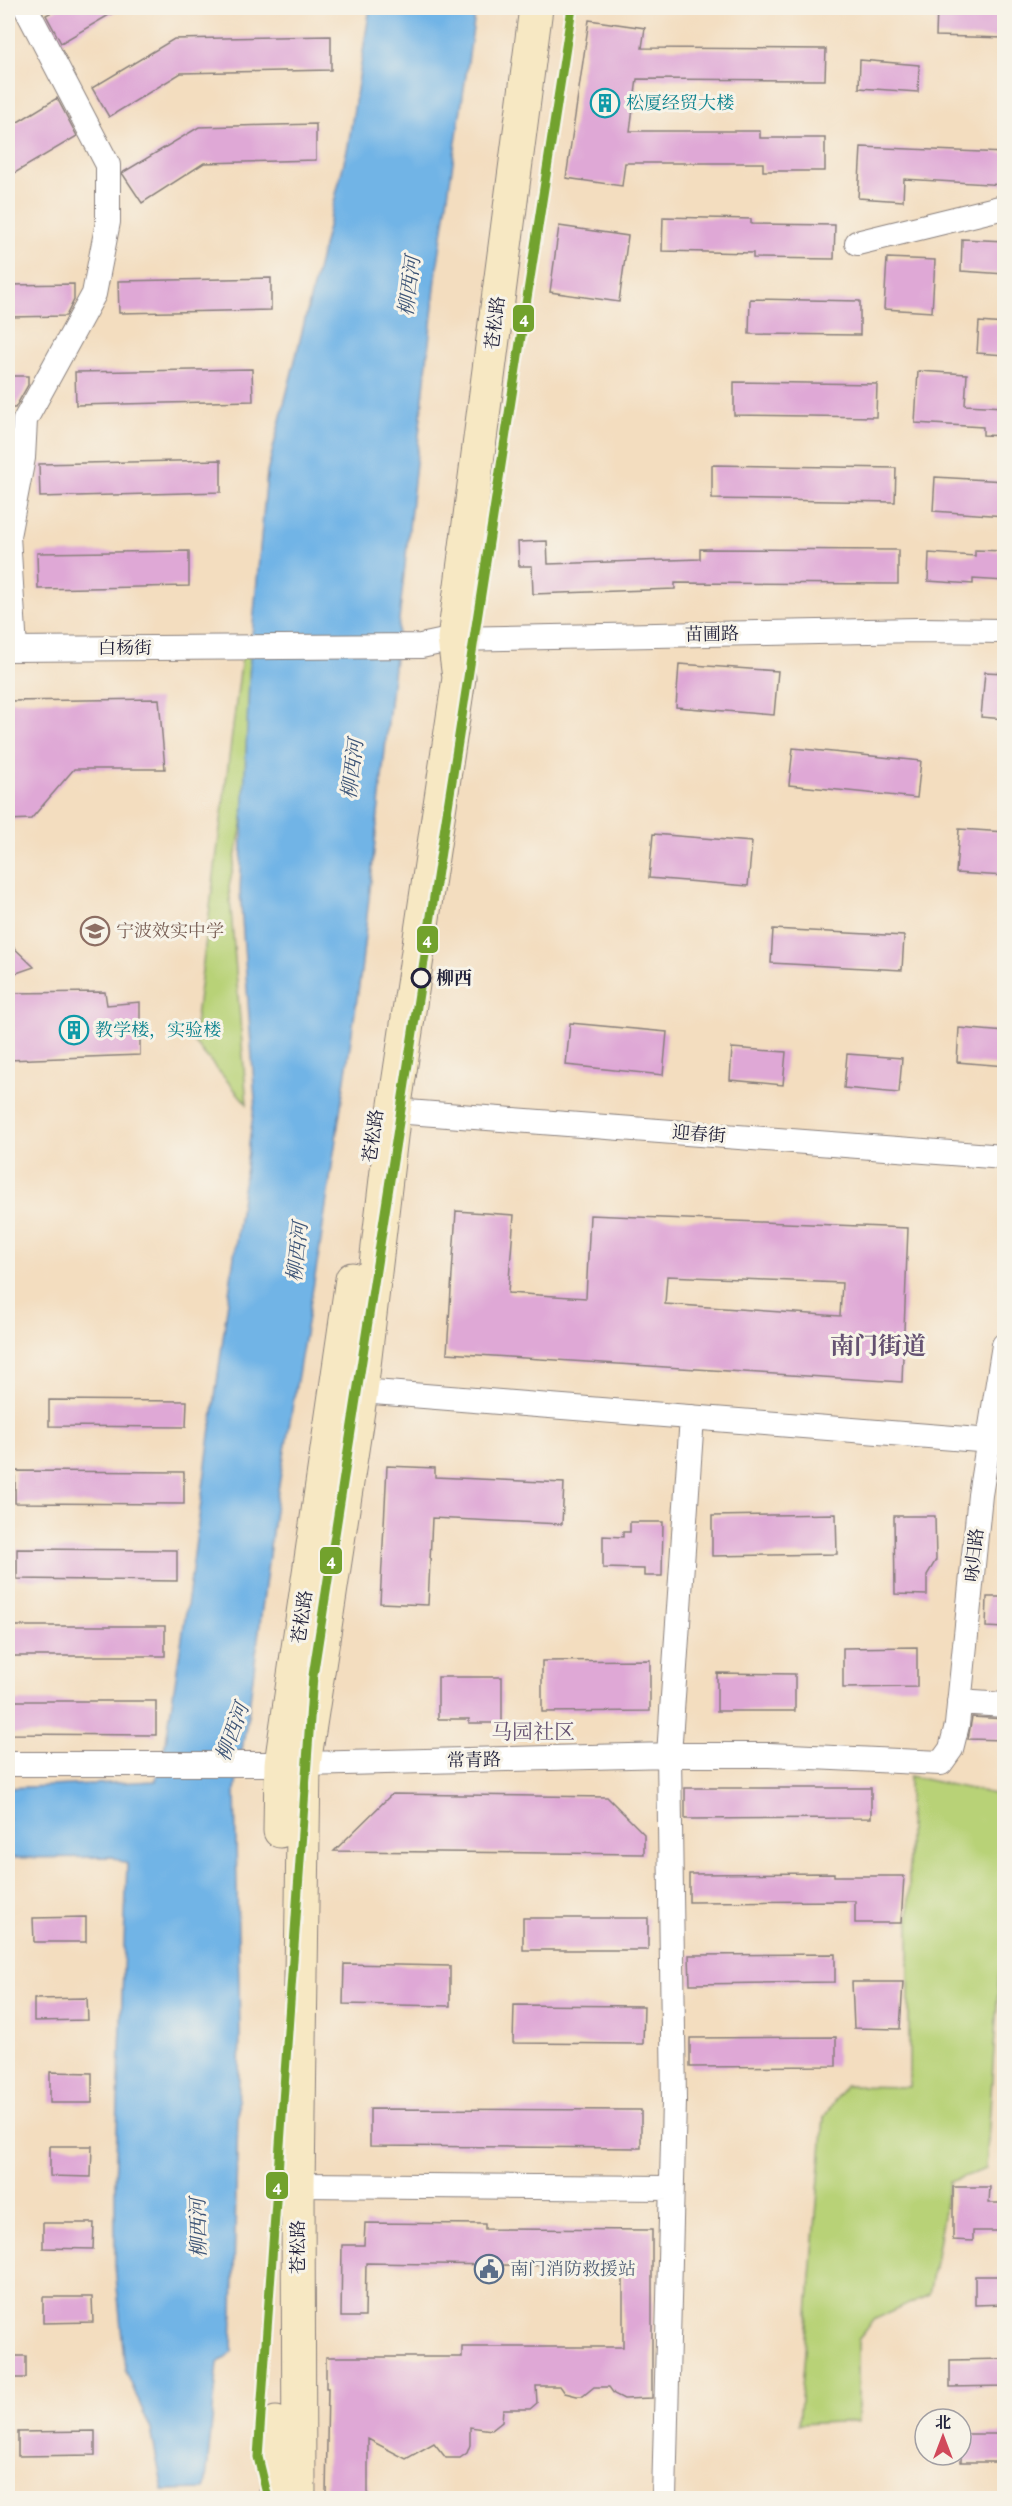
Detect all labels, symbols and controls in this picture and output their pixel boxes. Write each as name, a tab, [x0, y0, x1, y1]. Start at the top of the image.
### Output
building icon: 松厦经贸大楼	[589, 87, 621, 119]
place label: 松厦经贸大楼	[626, 92, 734, 117]
water label: 柳西河	[393, 252, 429, 318]
street label: 苍松路	[481, 295, 512, 352]
line badge: 4	[512, 304, 535, 333]
text: 4	[519, 309, 529, 331]
street label: 苗圃路	[685, 623, 739, 648]
street label: 白杨街	[98, 637, 152, 662]
water label: 柳西河	[336, 735, 372, 801]
school or university icon: 宁波效实中学	[79, 915, 111, 947]
place label: 宁波效实中学	[116, 920, 224, 945]
line badge: 4	[416, 925, 439, 954]
text: 4	[422, 930, 432, 952]
place label: 柳西	[436, 967, 472, 992]
marker: 柳西	[411, 968, 431, 988]
building icon: 教学楼，实验楼	[58, 1014, 90, 1046]
place label: 教学楼，实验楼	[95, 1019, 221, 1044]
street label: 苍松路	[358, 1108, 391, 1165]
street label: 迎春街	[671, 1121, 727, 1150]
water label: 柳西河	[282, 1218, 316, 1284]
district label: 南门街道	[830, 1331, 926, 1365]
street label: 咏归路	[960, 1527, 991, 1583]
line badge: 4	[319, 1546, 343, 1575]
text: 4	[326, 1551, 336, 1573]
street label: 苍松路	[287, 1589, 320, 1646]
water label: 柳西河	[210, 1697, 258, 1766]
district label: 马园社区	[491, 1719, 575, 1748]
street label: 常青路	[447, 1749, 501, 1774]
line badge: 4	[265, 2171, 289, 2200]
text: 4	[272, 2177, 282, 2199]
water label: 柳西河	[185, 2195, 215, 2258]
street label: 苍松路	[287, 2220, 312, 2274]
public building icon: 南门消防救援站	[473, 2253, 505, 2285]
place label: 南门消防救援站	[510, 2258, 636, 2283]
north arrow	[913, 2407, 973, 2467]
text: 北	[935, 2413, 951, 2435]

